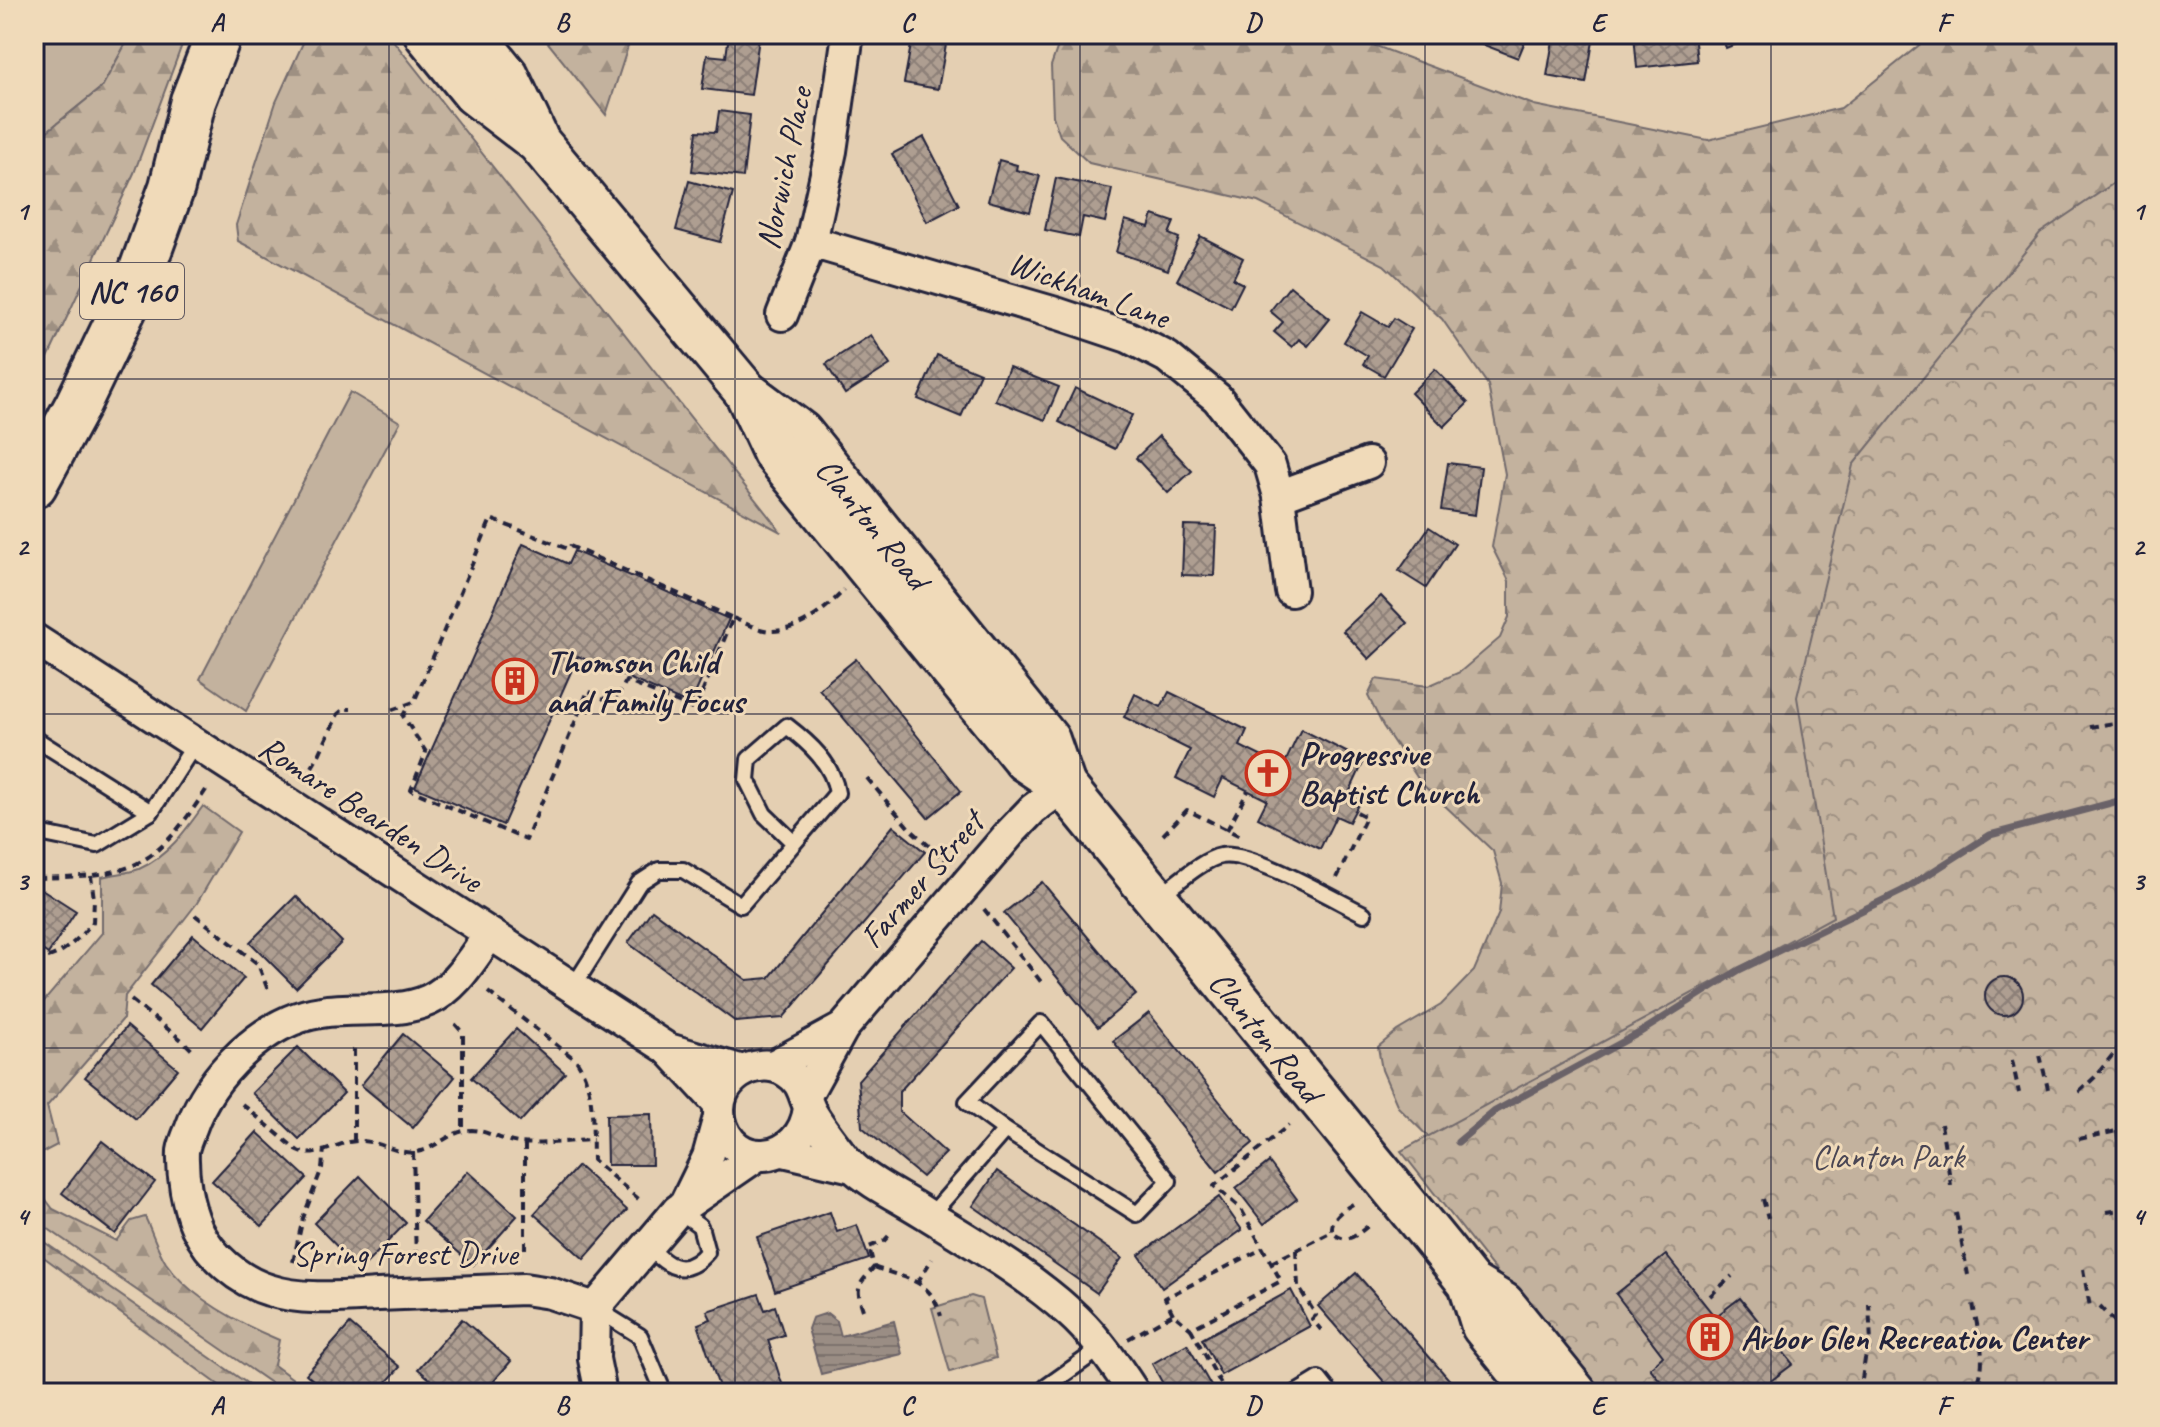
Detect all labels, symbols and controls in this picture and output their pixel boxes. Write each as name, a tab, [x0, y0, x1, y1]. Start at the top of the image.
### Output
text: A	[210, 6, 225, 39]
text: B	[555, 6, 571, 39]
text: C	[901, 6, 917, 39]
text: D	[1245, 6, 1263, 39]
text: E	[1591, 6, 1609, 39]
text: F	[1937, 6, 1955, 39]
street label: Norwich Place	[745, 80, 822, 253]
text: 1	[16, 195, 31, 228]
text: 1	[2132, 195, 2147, 228]
street label: Wickham Lane	[1003, 241, 1178, 339]
road number: NC 160	[80, 263, 184, 319]
street label: Clanton Road	[806, 449, 942, 602]
text: 2	[16, 530, 30, 563]
text: 2	[2132, 530, 2146, 563]
place label: Thomson Child and Family Focus	[546, 640, 747, 722]
building icon: Thomson Child and Family Focus	[491, 657, 539, 705]
street label: Romare Bearden Drive	[251, 725, 492, 903]
place label: Progressive Baptist Church	[1299, 732, 1480, 814]
church icon: Progressive Baptist Church	[1244, 749, 1292, 797]
street label: Farmer Street	[850, 798, 996, 957]
text: 3	[16, 865, 30, 898]
text: 3	[2132, 865, 2146, 898]
street label: Clanton Road	[1199, 962, 1335, 1115]
park label: Clanton Park	[1812, 1135, 1967, 1178]
text: 4	[16, 1200, 31, 1233]
text: 4	[2132, 1200, 2147, 1233]
street label: Spring Forest Drive	[292, 1232, 520, 1275]
building icon: Arbor Glen Recreation Center	[1686, 1313, 1734, 1361]
place label: Arbor Glen Recreation Center	[1741, 1316, 2091, 1359]
text: A	[210, 1389, 225, 1422]
text: B	[555, 1389, 571, 1422]
text: C	[901, 1389, 917, 1422]
text: D	[1245, 1389, 1263, 1422]
text: E	[1591, 1389, 1609, 1422]
text: F	[1937, 1389, 1955, 1422]

